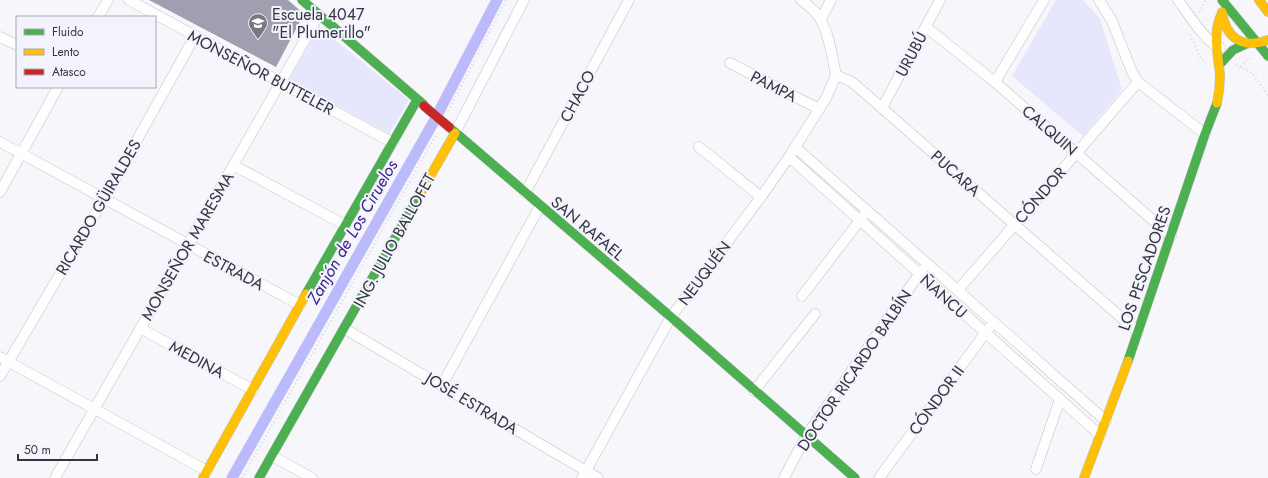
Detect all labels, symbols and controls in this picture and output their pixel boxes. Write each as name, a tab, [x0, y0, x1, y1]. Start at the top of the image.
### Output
place label: Escuela 4047 "El Plumerillo"	[272, 3, 371, 44]
school or university icon: Escuela 4047 "El Plumerillo"	[247, 12, 269, 40]
legend	[16, 16, 156, 88]
text: Fluido	[52, 23, 84, 41]
street label: MONSEÑOR BUTTELER	[184, 24, 338, 121]
street label: URUBÚ	[890, 28, 933, 81]
text: Lento	[52, 43, 80, 61]
text: Atasco	[52, 63, 86, 81]
street label: PAMPA	[747, 65, 801, 108]
street label: CHACO	[554, 66, 601, 126]
street label: CALQUIN	[1017, 100, 1082, 161]
street label: RICARDO GÜIRALDES	[50, 135, 147, 279]
street label: PUCARA	[926, 145, 986, 202]
water label: Zanjón de Los Ciruelos	[300, 155, 403, 309]
street label: CÓNDOR	[1009, 162, 1072, 229]
street label: MONSEÑOR MARESMA	[135, 167, 240, 325]
street label: ING. JULIO BALLOFET	[348, 168, 441, 312]
street label: SAN RAFAEL	[546, 191, 630, 266]
street label: LOS PESCADORES	[1112, 202, 1177, 334]
street label: NEUQUÉN	[673, 236, 736, 310]
street label: ESTRADA	[199, 245, 268, 296]
street label: ÑANCU	[915, 269, 972, 324]
street label: DOCTOR RICARDO BALBÍN	[792, 285, 917, 456]
street label: MEDINA	[165, 335, 229, 384]
street label: CÓNDOR II	[903, 361, 970, 440]
street label: JOSÉ ESTRADA	[419, 366, 523, 440]
scale bar	[18, 436, 97, 462]
text: 50 m	[24, 441, 51, 459]

